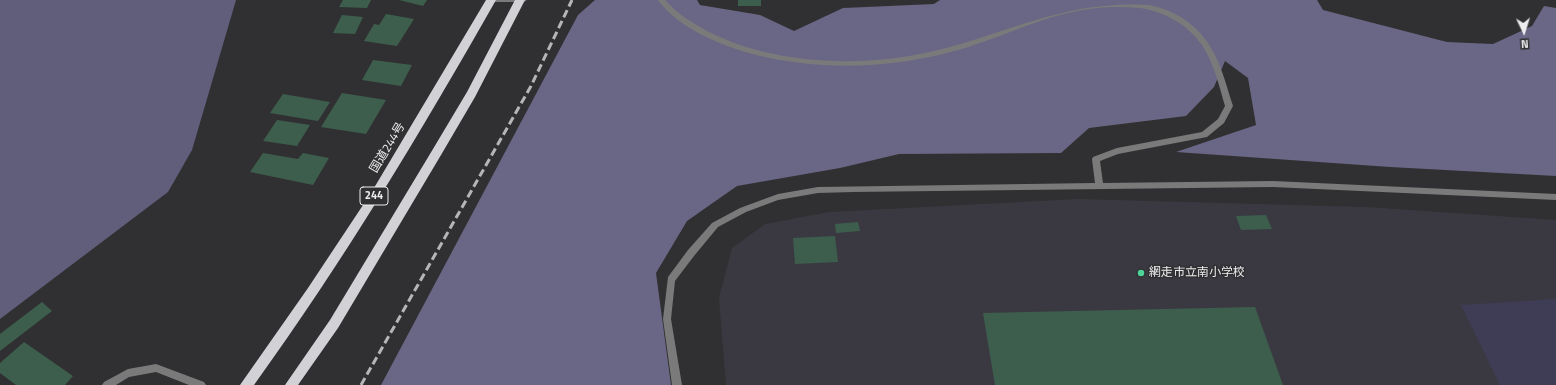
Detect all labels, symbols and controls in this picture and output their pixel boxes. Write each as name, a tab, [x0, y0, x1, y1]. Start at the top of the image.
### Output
north arrow	[1504, 12, 1544, 52]
text: N	[1520, 36, 1529, 52]
street label: 国道244号	[367, 120, 409, 176]
road number: 244	[360, 187, 388, 205]
place label: 網走市立南小学校	[1149, 266, 1245, 280]
marker: 網走市立南小学校	[1136, 268, 1146, 278]

